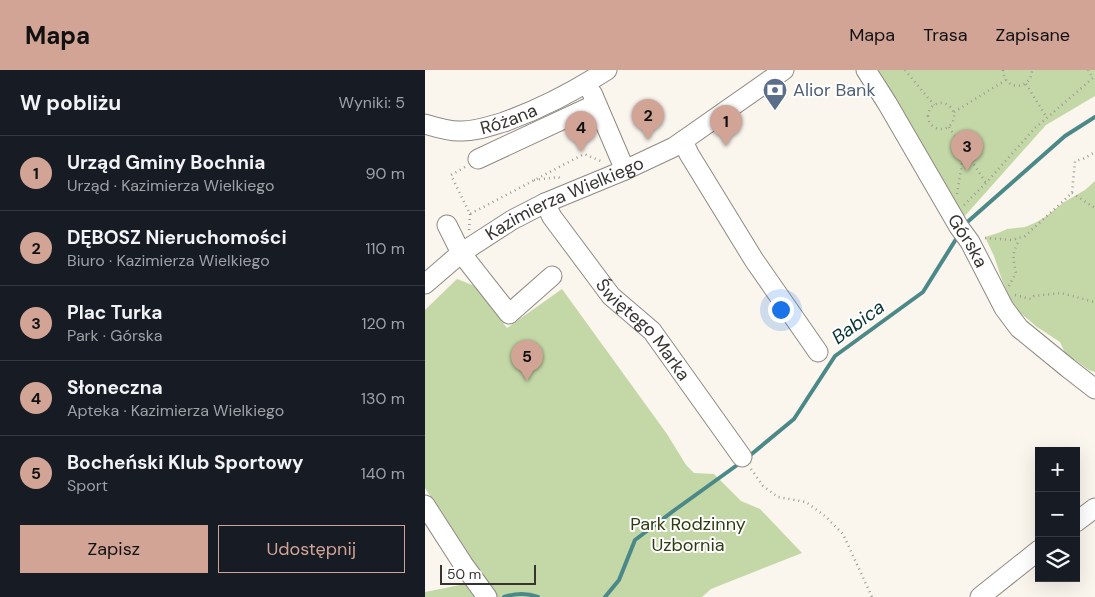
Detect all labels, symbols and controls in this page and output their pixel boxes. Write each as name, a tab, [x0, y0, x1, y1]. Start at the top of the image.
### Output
text: Mapa	[25, 20, 90, 51]
text: Mapa	[849, 23, 895, 47]
text: Trasa	[923, 23, 967, 47]
text: Zapisane	[995, 23, 1070, 47]
bank icon: Alior Bank	[762, 77, 788, 111]
place label: Alior Bank	[793, 78, 875, 102]
text: W pobliżu	[20, 89, 121, 117]
text: Wyniki: 5	[338, 92, 405, 113]
street label: Różana	[477, 98, 541, 140]
pin: 2	[632, 99, 664, 140]
pin: 1	[710, 105, 742, 146]
pin: 4	[565, 111, 597, 152]
pin: 3	[951, 130, 983, 171]
text: Urząd Gminy Bochnia	[67, 150, 265, 175]
street label: Kazimierza Wielkiego	[481, 151, 648, 246]
text: 1	[33, 163, 39, 184]
text: 90 m	[365, 163, 405, 184]
text: Urząd · Kazimierza Wielkiego	[67, 175, 274, 196]
street label: Górska	[942, 210, 993, 272]
text: DĘBOSZ Nieruchomości	[67, 225, 287, 250]
text: 2	[31, 238, 41, 259]
text: 110 m	[366, 238, 405, 259]
text: Biuro · Kazimierza Wielkiego	[67, 250, 270, 271]
street label: Świętego Marka	[590, 274, 696, 385]
water label: Babica	[826, 294, 890, 350]
your location	[768, 297, 794, 323]
text: Plac Turka	[67, 300, 163, 325]
text: 3	[31, 313, 41, 334]
text: 120 m	[361, 313, 405, 334]
text: Park · Górska	[67, 325, 163, 346]
pin: 5	[511, 340, 543, 381]
text: Słoneczna	[67, 375, 163, 400]
text: 4	[31, 388, 41, 409]
text: 130 m	[361, 388, 405, 409]
text: Apteka · Kazimierza Wielkiego	[67, 400, 284, 421]
map controls	[1035, 447, 1080, 582]
button: +	[1035, 447, 1080, 492]
text: Bocheński Klub Sportowy	[67, 450, 304, 475]
text: 5	[31, 463, 41, 484]
text: 140 m	[361, 463, 405, 484]
text: Sport	[67, 475, 108, 496]
button: −	[1035, 492, 1080, 537]
park label: Park Rodzinny Uzbornia	[630, 512, 746, 557]
button: Zapisz	[20, 525, 208, 573]
button: Udostępnij	[218, 525, 405, 573]
button: layers	[1035, 537, 1080, 582]
scale bar	[440, 562, 536, 585]
text: 50 m	[447, 565, 481, 583]

